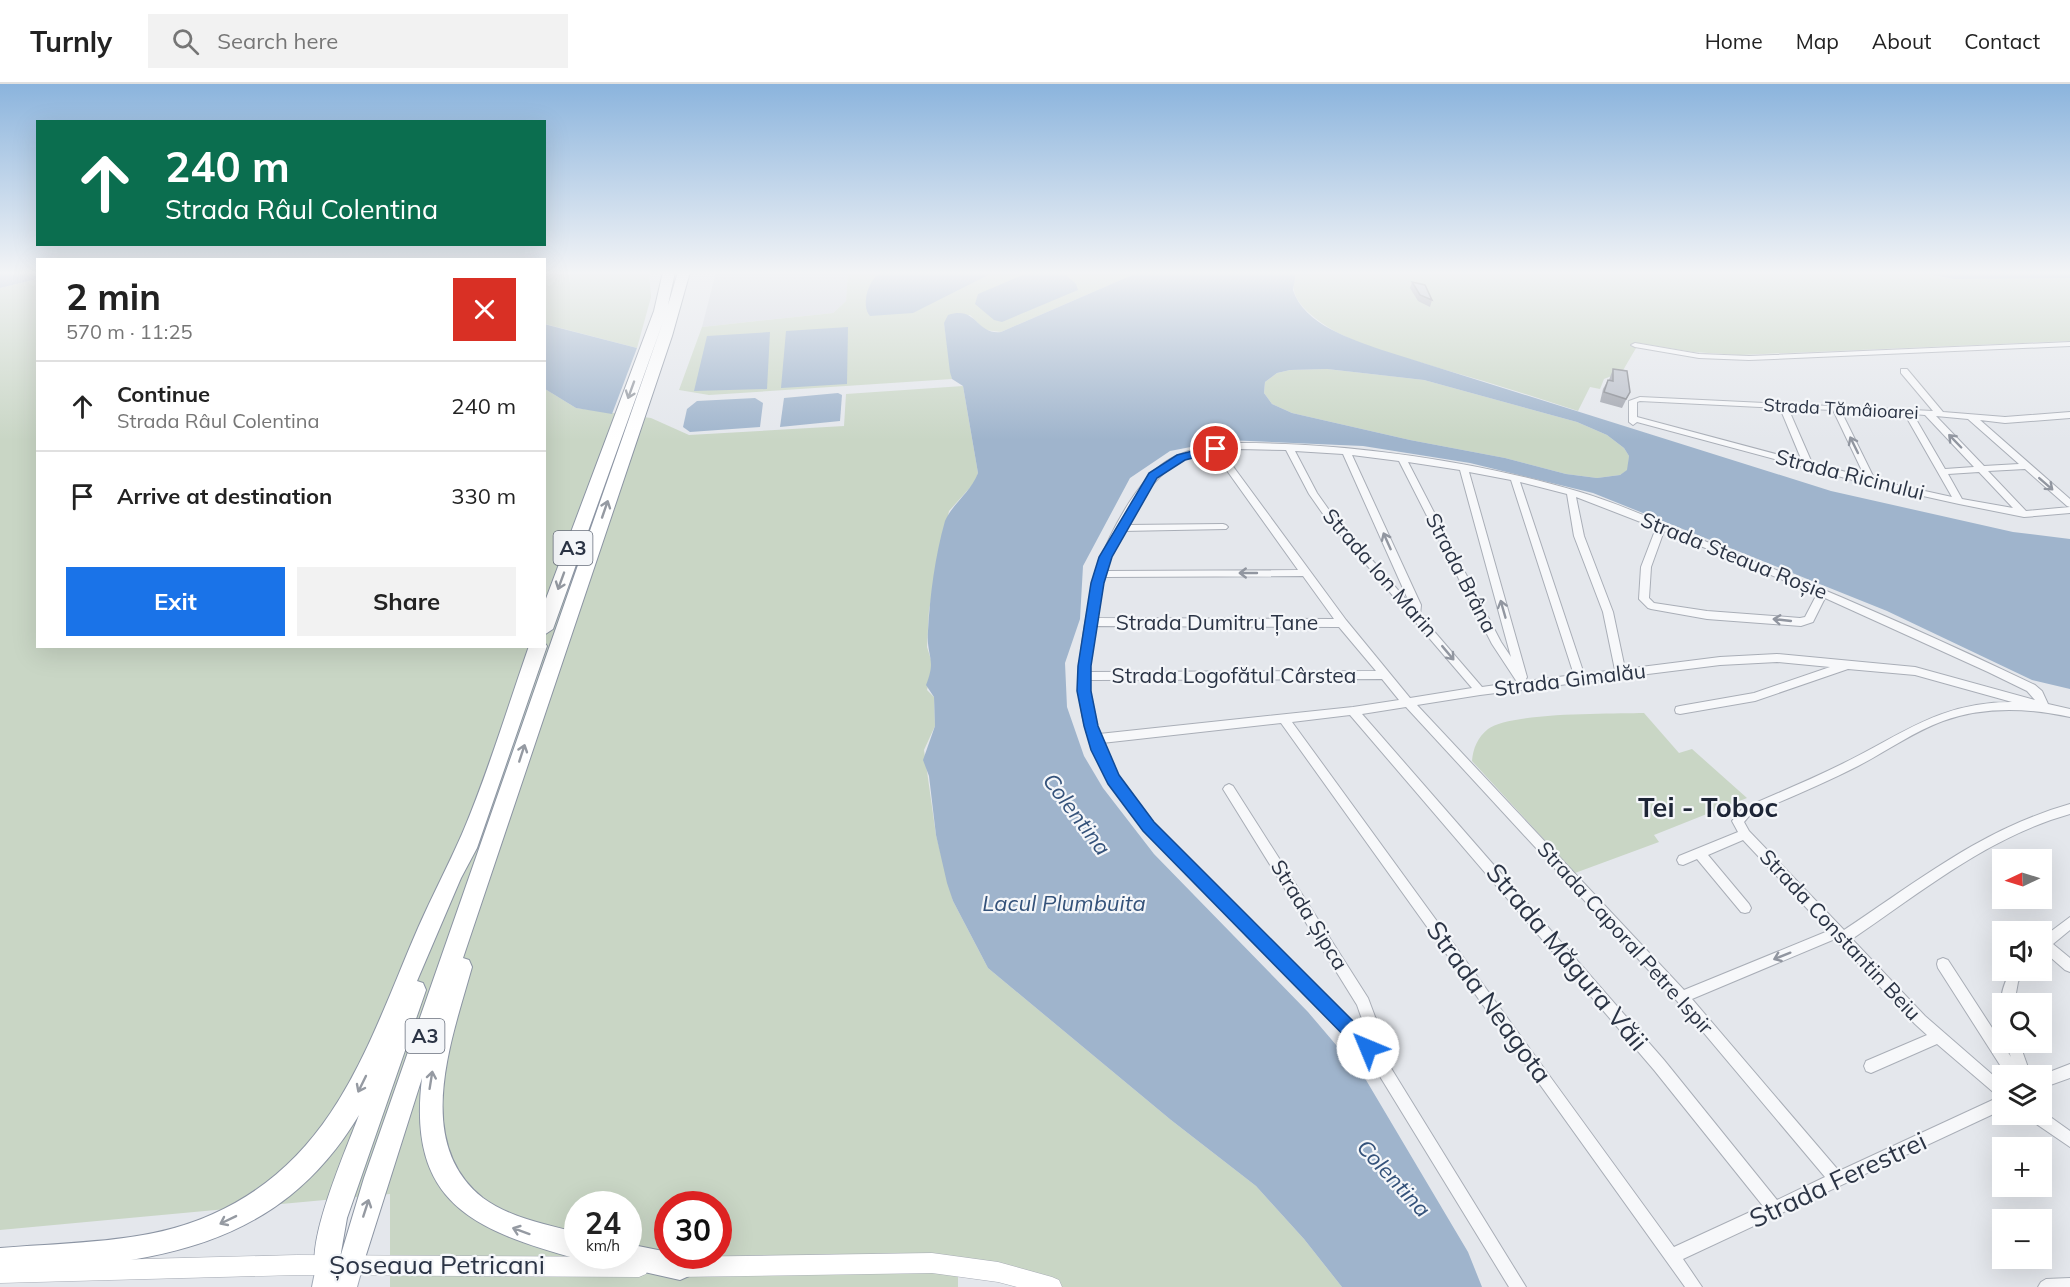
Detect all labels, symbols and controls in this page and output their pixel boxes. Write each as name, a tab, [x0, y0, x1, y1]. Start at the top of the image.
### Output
search box	[148, 14, 568, 68]
text: Turnly	[30, 24, 112, 59]
icon: search	[169, 25, 202, 58]
text: Search here	[217, 27, 338, 55]
text: Home	[1705, 28, 1763, 54]
text: Map	[1796, 28, 1839, 54]
text: About	[1872, 28, 1931, 54]
text: Contact	[1964, 28, 2040, 54]
text: 240 m	[165, 140, 290, 193]
icon: ahead	[66, 144, 144, 222]
text: Strada Râul Colentina	[165, 192, 438, 226]
text: 2 min	[66, 274, 161, 319]
button: close	[453, 278, 516, 341]
text: 570 m · 11:25	[66, 319, 192, 344]
text: Continue	[117, 380, 210, 408]
one-way arrow	[625, 380, 636, 399]
icon: ahead	[66, 390, 99, 423]
text: 240 m	[451, 392, 516, 420]
street label: Strada Tămâioarei	[1763, 393, 1919, 424]
text: Strada Râul Colentina	[117, 408, 319, 433]
pin	[1190, 423, 1241, 474]
icon: arrive	[1199, 432, 1232, 465]
one-way arrow	[1948, 434, 1962, 449]
one-way arrow	[1848, 437, 1860, 454]
street label: Strada Ricinului	[1773, 443, 1927, 505]
one-way arrow	[2038, 477, 2054, 490]
icon: arrive	[66, 480, 99, 513]
text: Arrive at destination	[117, 482, 332, 510]
text: 330 m	[451, 482, 516, 510]
one-way arrow	[600, 500, 611, 519]
street label: Strada Ion Marin	[1318, 503, 1444, 642]
street label: Strada Steaua Roșie	[1637, 506, 1831, 605]
street label: Strada Brâna	[1421, 508, 1503, 637]
road number: A3	[554, 531, 592, 565]
one-way arrow	[1380, 532, 1392, 550]
button: Exit	[66, 567, 285, 636]
button: Share	[297, 567, 516, 636]
one-way arrow	[1238, 567, 1258, 579]
one-way arrow	[555, 571, 566, 590]
one-way arrow	[1497, 600, 1508, 619]
street label: Strada Dumitru Țane	[1116, 609, 1318, 637]
one-way arrow	[1772, 614, 1792, 625]
one-way arrow	[1441, 644, 1454, 660]
street label: Strada Gimalău	[1493, 657, 1647, 701]
street label: Strada Logofătul Cârstea	[1112, 662, 1356, 688]
one-way arrow	[518, 744, 529, 763]
water label: Colentina	[1037, 767, 1117, 861]
district label: Tei - Toboc	[1638, 790, 1778, 824]
street label: Strada Caporal Petre Ispir	[1532, 836, 1719, 1039]
street label: Strada Constantin Beiu	[1755, 843, 1927, 1025]
north arrow	[1992, 849, 2052, 909]
map controls	[1992, 849, 2052, 1269]
street label: Strada Șipca	[1265, 855, 1354, 975]
street label: Strada Măgura Văii	[1479, 856, 1655, 1057]
water label: Lacul Plumbuita	[982, 889, 1146, 917]
street label: Strada Neagota	[1420, 914, 1559, 1089]
button: sound	[1992, 921, 2052, 981]
one-way arrow	[1773, 951, 1791, 962]
button: search	[1992, 993, 2052, 1053]
position arrow	[1336, 1016, 1400, 1080]
road number: A3	[406, 1019, 444, 1053]
button: layers	[1992, 1065, 2052, 1125]
one-way arrow	[426, 1070, 437, 1090]
one-way arrow	[356, 1075, 368, 1093]
street label: Strada Ferestrei	[1744, 1124, 1931, 1235]
water label: Colentina	[1351, 1133, 1437, 1223]
button: +	[1992, 1137, 2052, 1197]
speed limit sign: 30	[654, 1191, 732, 1269]
one-way arrow	[362, 1199, 373, 1218]
text: 24	[585, 1204, 621, 1242]
button: −	[1992, 1209, 2052, 1269]
one-way arrow	[219, 1214, 237, 1226]
one-way arrow	[512, 1225, 531, 1236]
text: km/h	[586, 1236, 620, 1255]
street label: Șoseaua Petricani	[329, 1248, 545, 1281]

